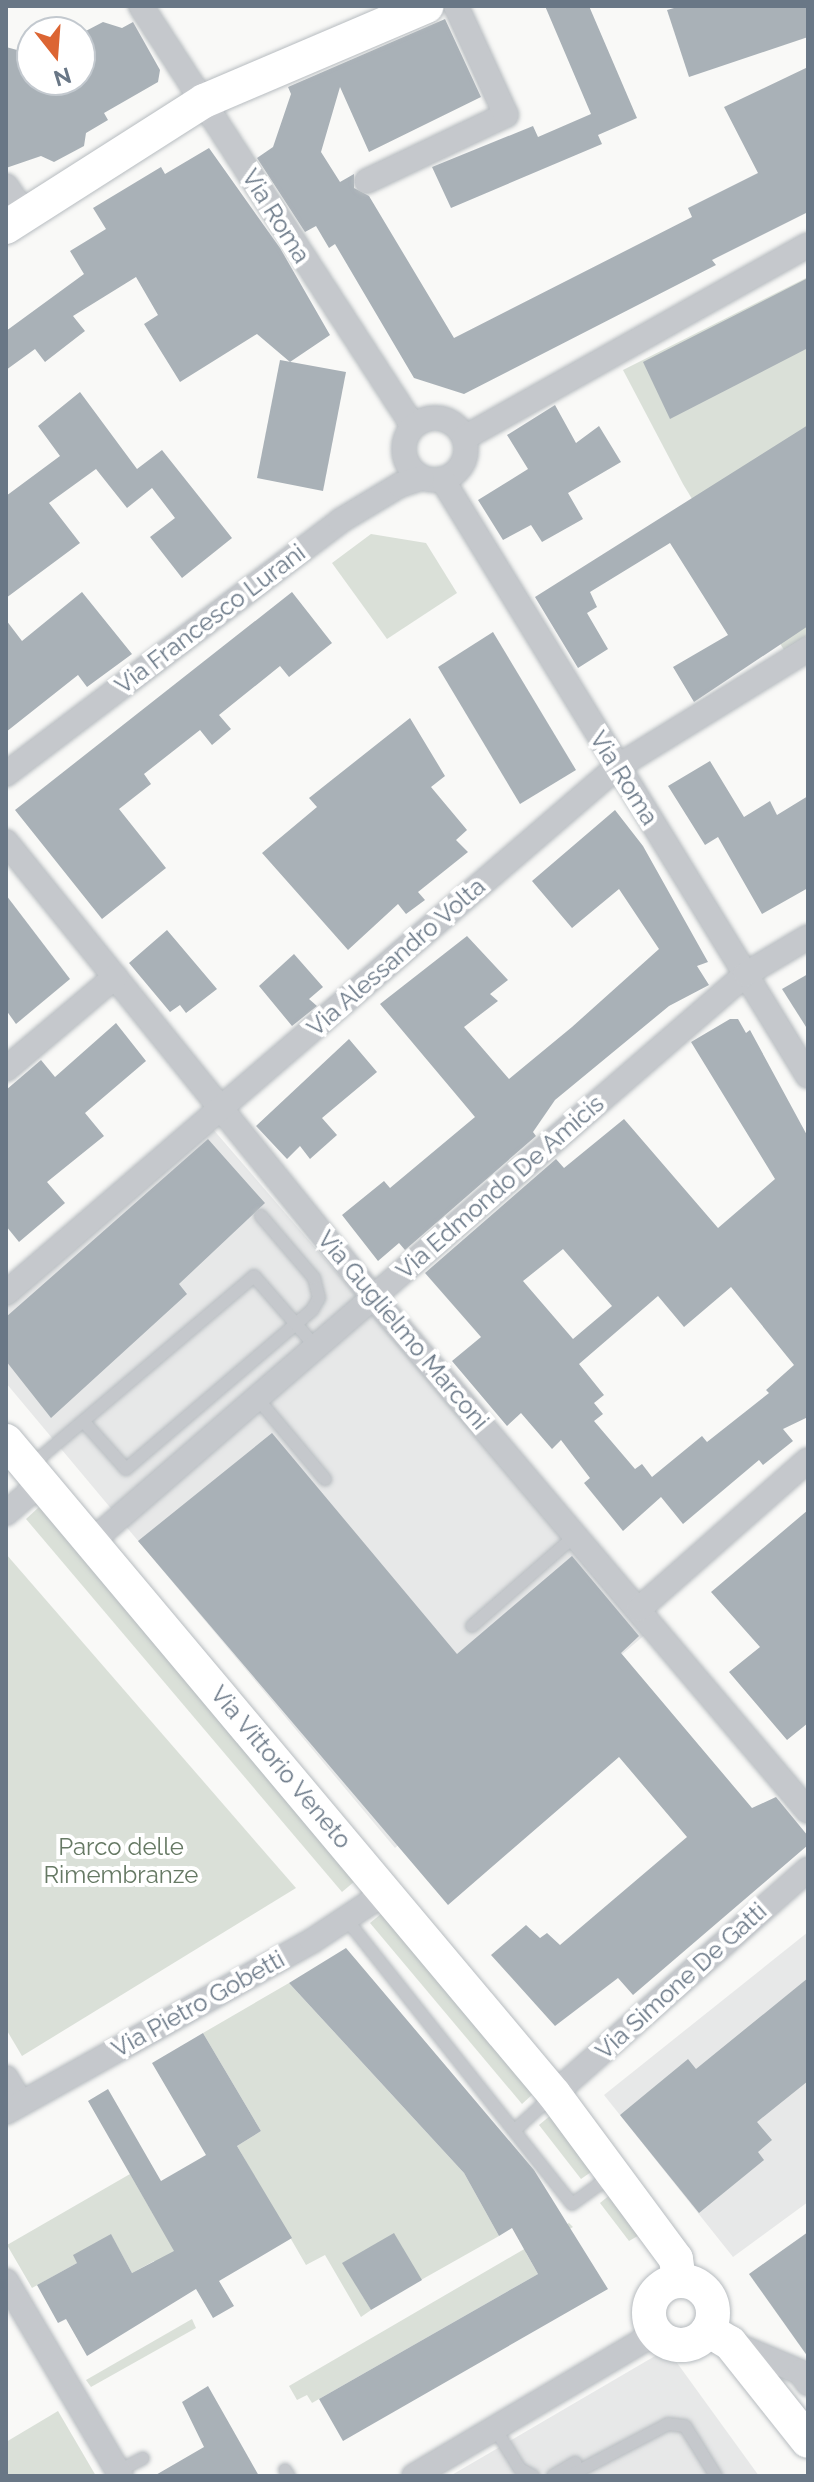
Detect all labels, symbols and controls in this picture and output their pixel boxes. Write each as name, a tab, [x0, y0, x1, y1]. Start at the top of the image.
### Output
north arrow	[16, 16, 96, 96]
text: N	[51, 62, 74, 92]
street label: Via Roma	[236, 164, 316, 268]
street label: Via Francesco Lurani	[109, 538, 311, 700]
street label: Via Roma	[584, 726, 664, 830]
street label: Via Alessandro Volta	[301, 871, 491, 1043]
street label: Via Edmondo De Amicis	[390, 1089, 610, 1285]
street label: Via Guglielmo Marconi	[311, 1225, 495, 1435]
street label: Via Vittorio Veneto	[204, 1679, 358, 1855]
park label: Parco delle Rimembranze	[44, 1833, 198, 1889]
street label: Via Simone De Gatti	[590, 1897, 772, 2065]
street label: Via Pietro Gobetti	[107, 1945, 289, 2063]

